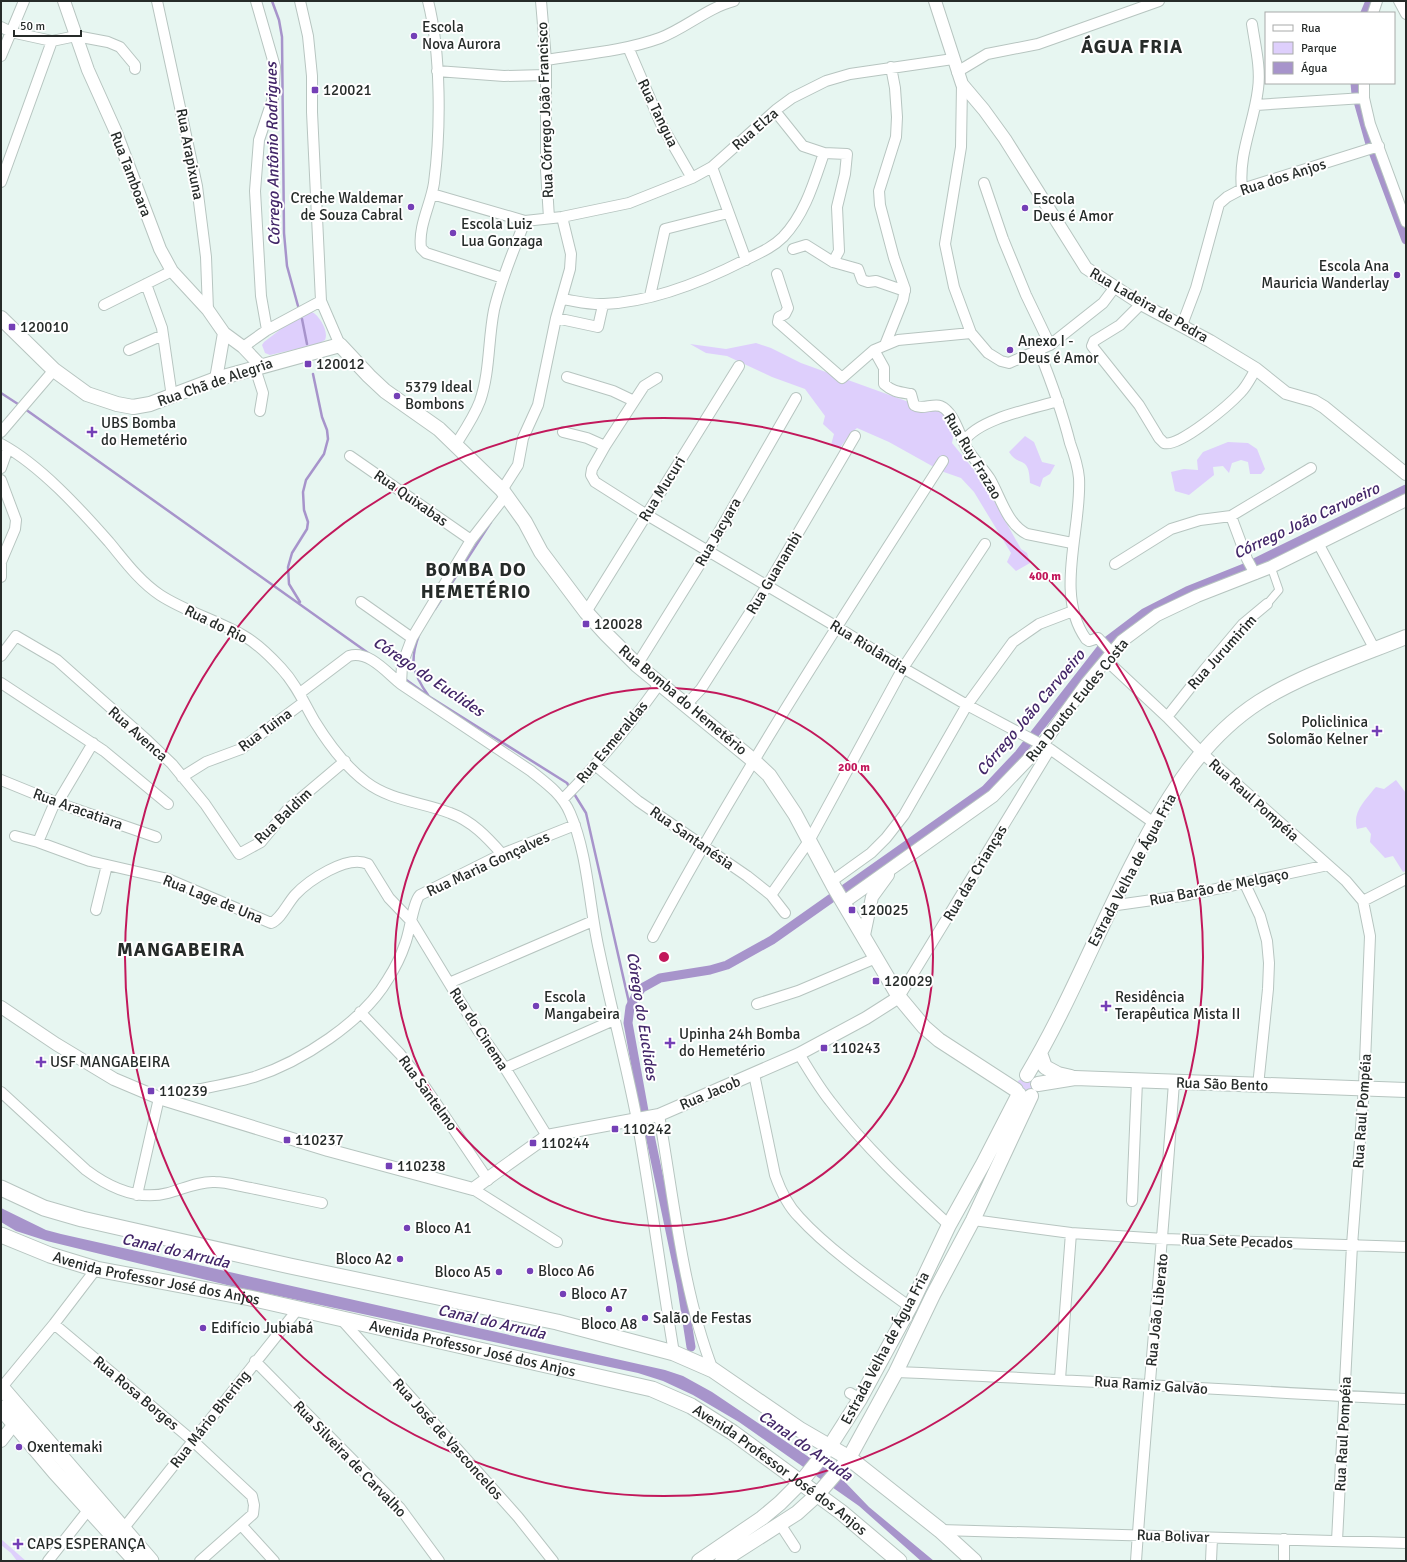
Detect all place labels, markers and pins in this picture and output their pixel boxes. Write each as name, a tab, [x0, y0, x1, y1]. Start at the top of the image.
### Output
place label: Escola Nova Aurora	[422, 18, 501, 53]
marker: Escola Nova Aurora	[409, 31, 419, 41]
place label: 120021	[323, 81, 372, 99]
marker: 120021	[310, 85, 320, 95]
place label: Creche Waldemar de Souza Cabral	[290, 189, 403, 224]
place label: Escola Deus é Amor	[1033, 190, 1114, 225]
marker: Creche Waldemar de Souza Cabral	[406, 202, 416, 212]
marker: Escola Deus é Amor	[1020, 203, 1030, 213]
place label: Escola Luiz Lua Gonzaga	[461, 215, 543, 250]
marker: Escola Luiz Lua Gonzaga	[448, 228, 458, 238]
place label: Escola Ana Mauricia Wanderlay	[1261, 257, 1389, 292]
marker: Escola Ana Mauricia Wanderlay	[1392, 270, 1402, 280]
place label: 120010	[20, 318, 69, 336]
marker: 120010	[7, 322, 17, 332]
place label: Anexo I - Deus é Amor	[1018, 332, 1099, 367]
marker: Anexo I - Deus é Amor	[1005, 345, 1015, 355]
place label: 120012	[316, 355, 365, 373]
marker: 120012	[303, 359, 313, 369]
place label: 5379 Ideal Bombons	[405, 378, 473, 413]
marker: 5379 Ideal Bombons	[392, 391, 402, 401]
place label: UBS Bomba do Hemetério	[101, 414, 188, 449]
marker: UBS Bomba do Hemetério	[86, 426, 98, 438]
place label: 120028	[594, 615, 643, 633]
marker: 120028	[581, 619, 591, 629]
place label: Policlinica Solomão Kelner	[1267, 713, 1368, 748]
marker: Policlinica Solomão Kelner	[1371, 725, 1383, 737]
place label: 120025	[860, 901, 909, 919]
marker: 120025	[847, 905, 857, 915]
centre of rings	[657, 950, 671, 964]
place label: 120029	[884, 972, 933, 990]
marker: 120029	[871, 976, 881, 986]
place label: Escola Mangabeira	[544, 988, 620, 1023]
place label: Residência Terapêutica Mista II	[1115, 988, 1240, 1023]
marker: Residência Terapêutica Mista II	[1100, 1000, 1112, 1012]
marker: Escola Mangabeira	[531, 1001, 541, 1011]
place label: Upinha 24h Bomba do Hemetério	[679, 1025, 800, 1060]
marker: Upinha 24h Bomba do Hemetério	[664, 1037, 676, 1049]
place label: 110243	[832, 1039, 881, 1057]
marker: 110243	[819, 1043, 829, 1053]
place label: USF MANGABEIRA	[50, 1053, 170, 1071]
marker: USF MANGABEIRA	[35, 1056, 47, 1068]
place label: 110239	[159, 1082, 208, 1100]
marker: 110239	[146, 1086, 156, 1096]
place label: 110242	[623, 1120, 672, 1138]
marker: 110242	[610, 1124, 620, 1134]
place label: 110237	[295, 1131, 344, 1149]
place label: 110244	[541, 1134, 590, 1152]
marker: 110237	[282, 1135, 292, 1145]
marker: 110244	[528, 1138, 538, 1148]
place label: 110238	[397, 1157, 446, 1175]
marker: 110238	[384, 1161, 394, 1171]
place label: Bloco A1	[415, 1219, 471, 1237]
marker: Bloco A1	[402, 1223, 412, 1233]
place label: Bloco A2	[336, 1250, 392, 1268]
marker: Bloco A2	[395, 1254, 405, 1264]
place label: Bloco A6	[538, 1262, 594, 1280]
place label: Bloco A5	[435, 1263, 491, 1281]
marker: Bloco A6	[525, 1266, 535, 1276]
marker: Bloco A5	[494, 1267, 504, 1277]
place label: Bloco A7	[571, 1285, 627, 1303]
marker: Bloco A7	[558, 1289, 568, 1299]
marker: Bloco A8	[604, 1304, 614, 1314]
place label: Salão de Festas	[653, 1309, 752, 1327]
marker: Salão de Festas	[640, 1313, 650, 1323]
place label: Bloco A8	[581, 1315, 637, 1333]
place label: Edifício Jubiabá	[211, 1319, 313, 1337]
marker: Edifício Jubiabá	[198, 1323, 208, 1333]
place label: Oxentemaki	[27, 1438, 103, 1456]
marker: Oxentemaki	[14, 1442, 24, 1452]
place label: CAPS ESPERANÇA	[27, 1535, 146, 1553]
marker: CAPS ESPERANÇA	[12, 1538, 24, 1550]

